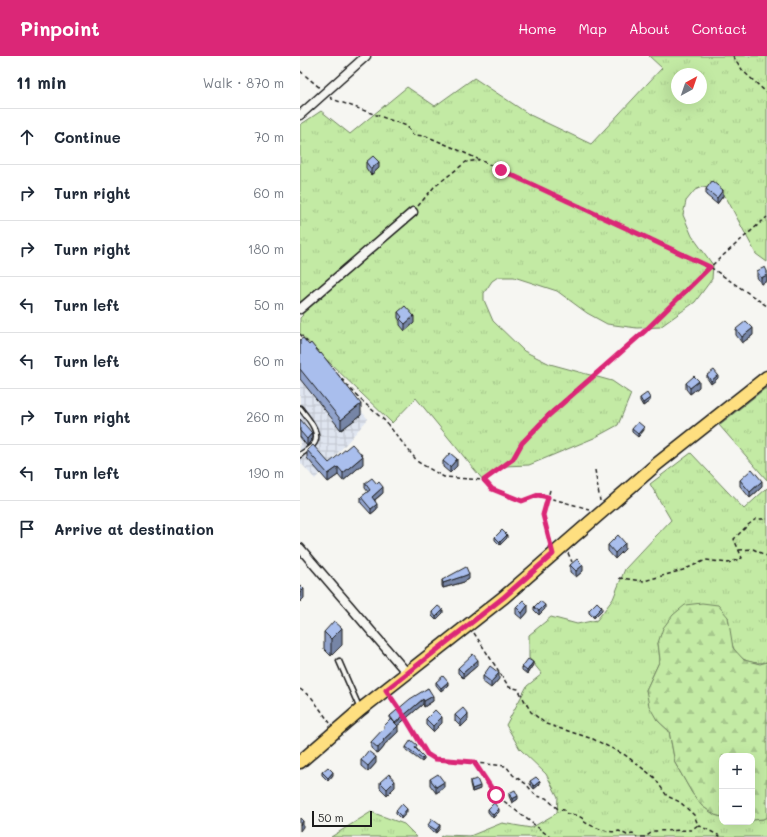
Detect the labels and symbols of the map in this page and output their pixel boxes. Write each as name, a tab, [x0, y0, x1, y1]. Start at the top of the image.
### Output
north arrow	[671, 68, 707, 104]
route end	[492, 161, 510, 179]
route start	[487, 786, 505, 804]
scale bar	[312, 809, 372, 828]

